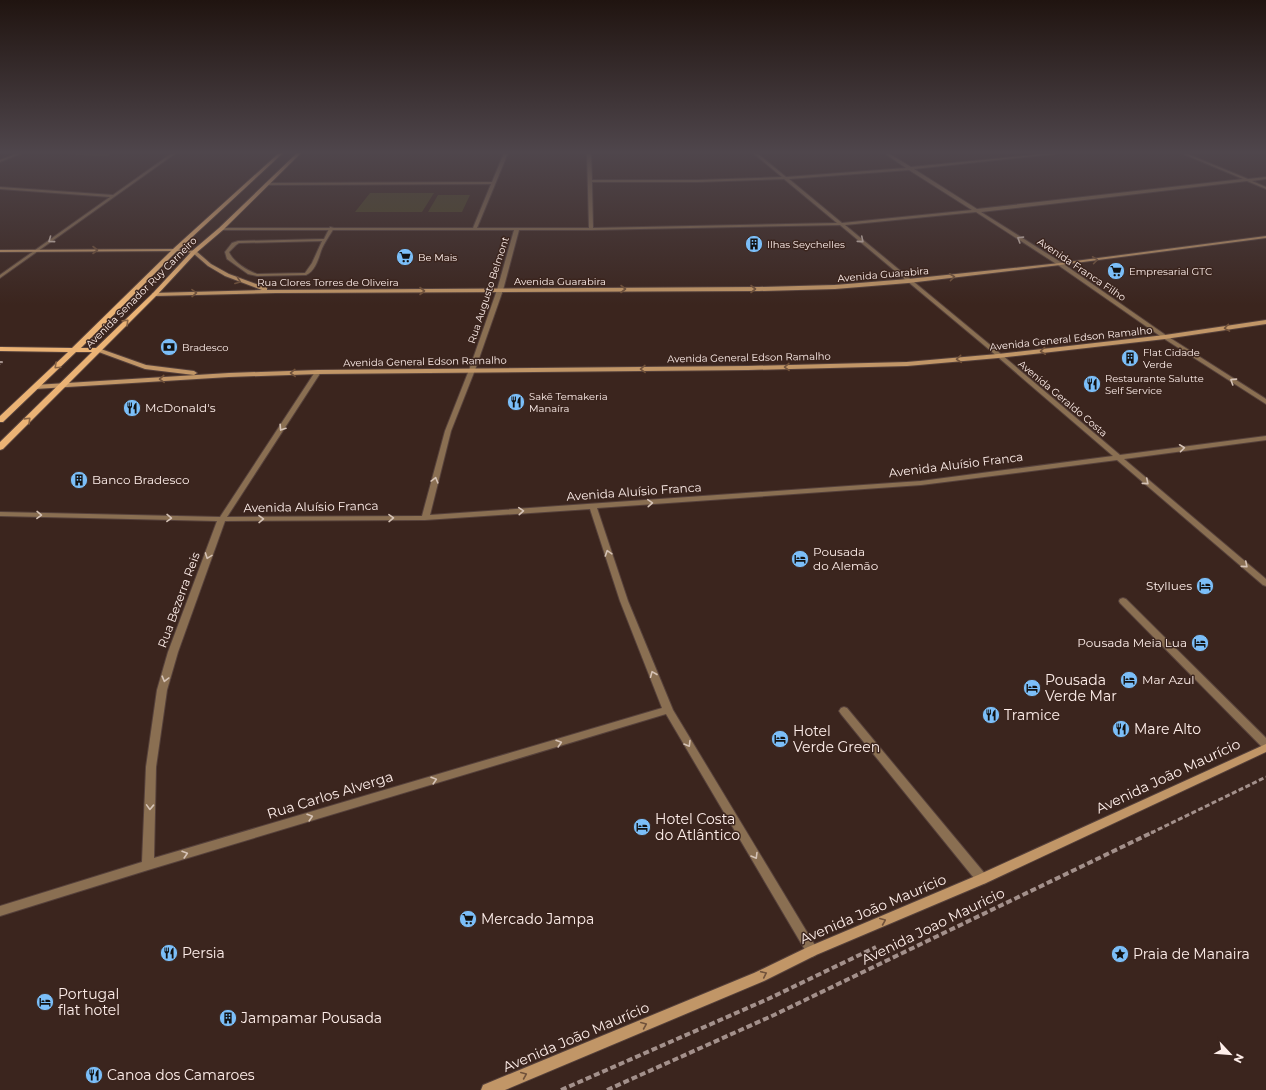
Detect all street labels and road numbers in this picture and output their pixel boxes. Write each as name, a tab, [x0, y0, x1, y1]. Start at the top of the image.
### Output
street label: Avenida Senador Ruy Carneiro	[83, 234, 200, 351]
street label: Rua Augusto Belmont	[465, 235, 512, 345]
street label: Avenida Franca Filho	[1035, 235, 1129, 304]
street label: Avenida Guarabira	[837, 264, 929, 285]
street label: Avenida Guarabira	[514, 275, 606, 288]
street label: Rua Clores Torres de Oliveira	[257, 276, 399, 289]
street label: Avenida General Edson Ramalho	[989, 323, 1153, 354]
street label: Avenida General Edson Ramalho	[667, 350, 831, 365]
street label: Avenida General Edson Ramalho	[343, 354, 507, 369]
street label: Avenida Geraldo Costa	[1015, 357, 1110, 439]
street label: Avenida Aluísio Franca	[888, 449, 1024, 480]
street label: Avenida Aluísio Franca	[566, 479, 702, 504]
street label: Avenida Aluísio Franca	[243, 498, 379, 515]
street label: Rua Bezerra Reis	[154, 550, 203, 650]
street label: Avenida João Maurício	[1093, 735, 1243, 817]
street label: Rua Carlos Alverga	[265, 767, 395, 823]
street label: Avenida João Maurício	[797, 870, 949, 948]
street label: Avenida Joao Mauricio	[858, 883, 1008, 969]
street label: Avenida João Maurício	[500, 998, 652, 1076]

